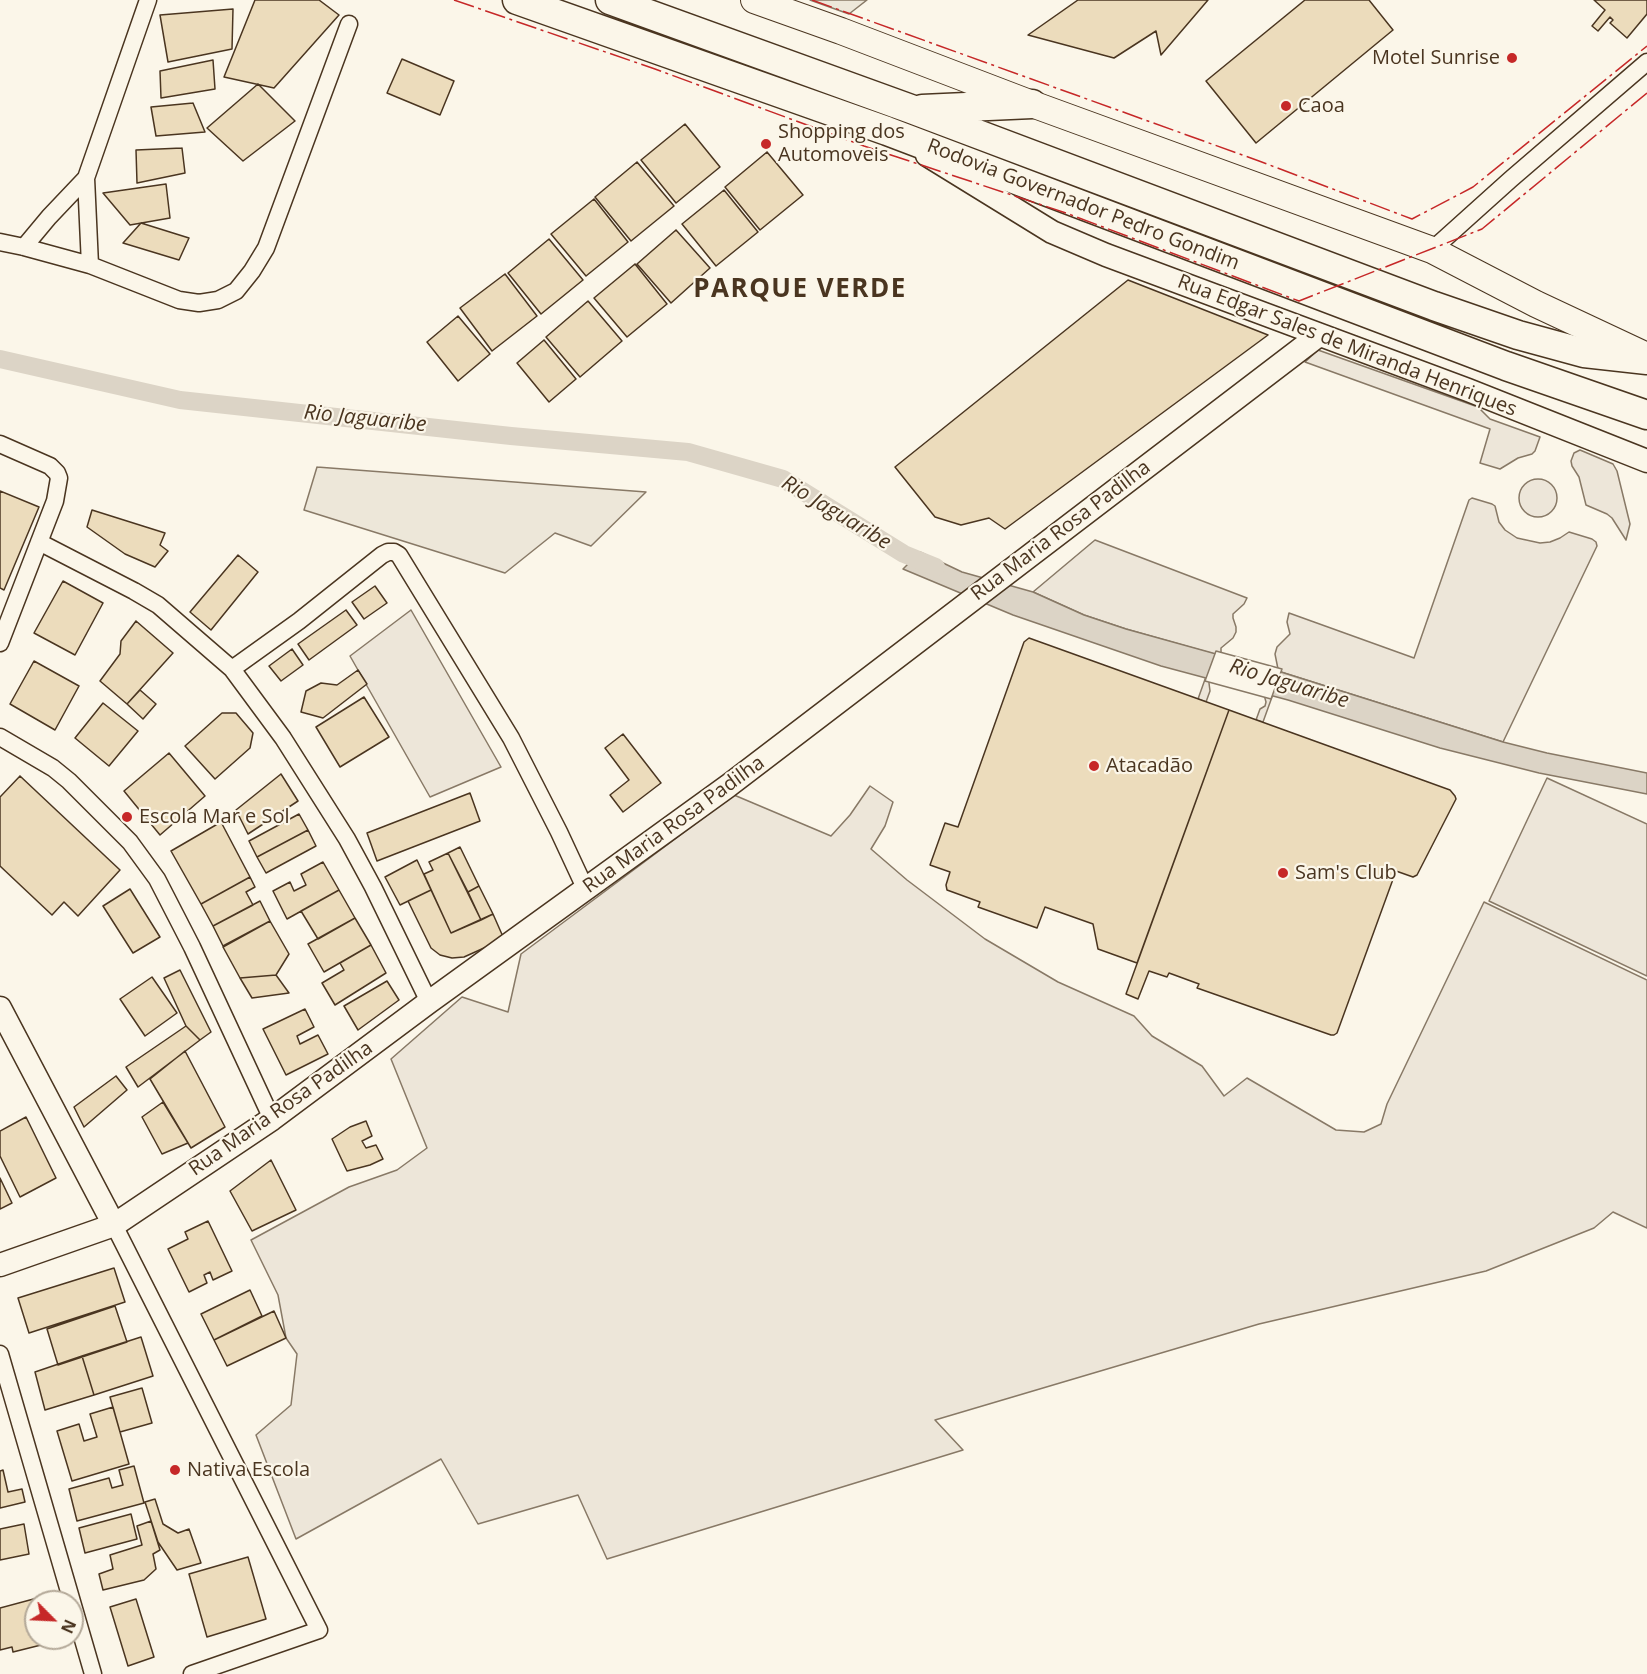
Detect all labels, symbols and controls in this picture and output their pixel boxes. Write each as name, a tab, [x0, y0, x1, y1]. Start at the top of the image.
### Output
place label: Motel Sunrise	[1372, 46, 1500, 70]
marker: Motel Sunrise	[1505, 51, 1519, 65]
place label: Caoa	[1298, 94, 1345, 118]
marker: Caoa	[1279, 99, 1293, 113]
place label: Shopping dos Automoveis	[778, 120, 905, 167]
street label: Rodovia Governador Pedro Gondim	[923, 134, 1243, 276]
marker: Shopping dos Automoveis	[759, 137, 773, 151]
street label: Rua Edgar Sales de Miranda Henriques	[1174, 270, 1520, 422]
district label: PARQUE VERDE	[693, 274, 907, 306]
water label: Rio Jaguaribe	[302, 400, 428, 438]
street label: Rua Maria Rosa Padilha	[966, 456, 1156, 606]
water label: Rio Jaguaribe	[777, 470, 895, 556]
water label: Rio Jaguaribe	[1226, 654, 1352, 714]
street label: Rua Maria Rosa Padilha	[579, 751, 769, 899]
place label: Atacadão	[1106, 754, 1193, 778]
marker: Atacadão	[1087, 759, 1101, 773]
place label: Escola Mar e Sol	[139, 805, 290, 829]
marker: Escola Mar e Sol	[120, 810, 134, 824]
place label: Sam's Club	[1295, 861, 1397, 885]
marker: Sam's Club	[1276, 866, 1290, 880]
street label: Rua Maria Rosa Padilha	[185, 1036, 377, 1182]
place label: Nativa Escola	[187, 1458, 310, 1482]
marker: Nativa Escola	[168, 1463, 182, 1477]
north arrow	[24, 1590, 84, 1650]
text: N	[56, 1616, 81, 1637]

